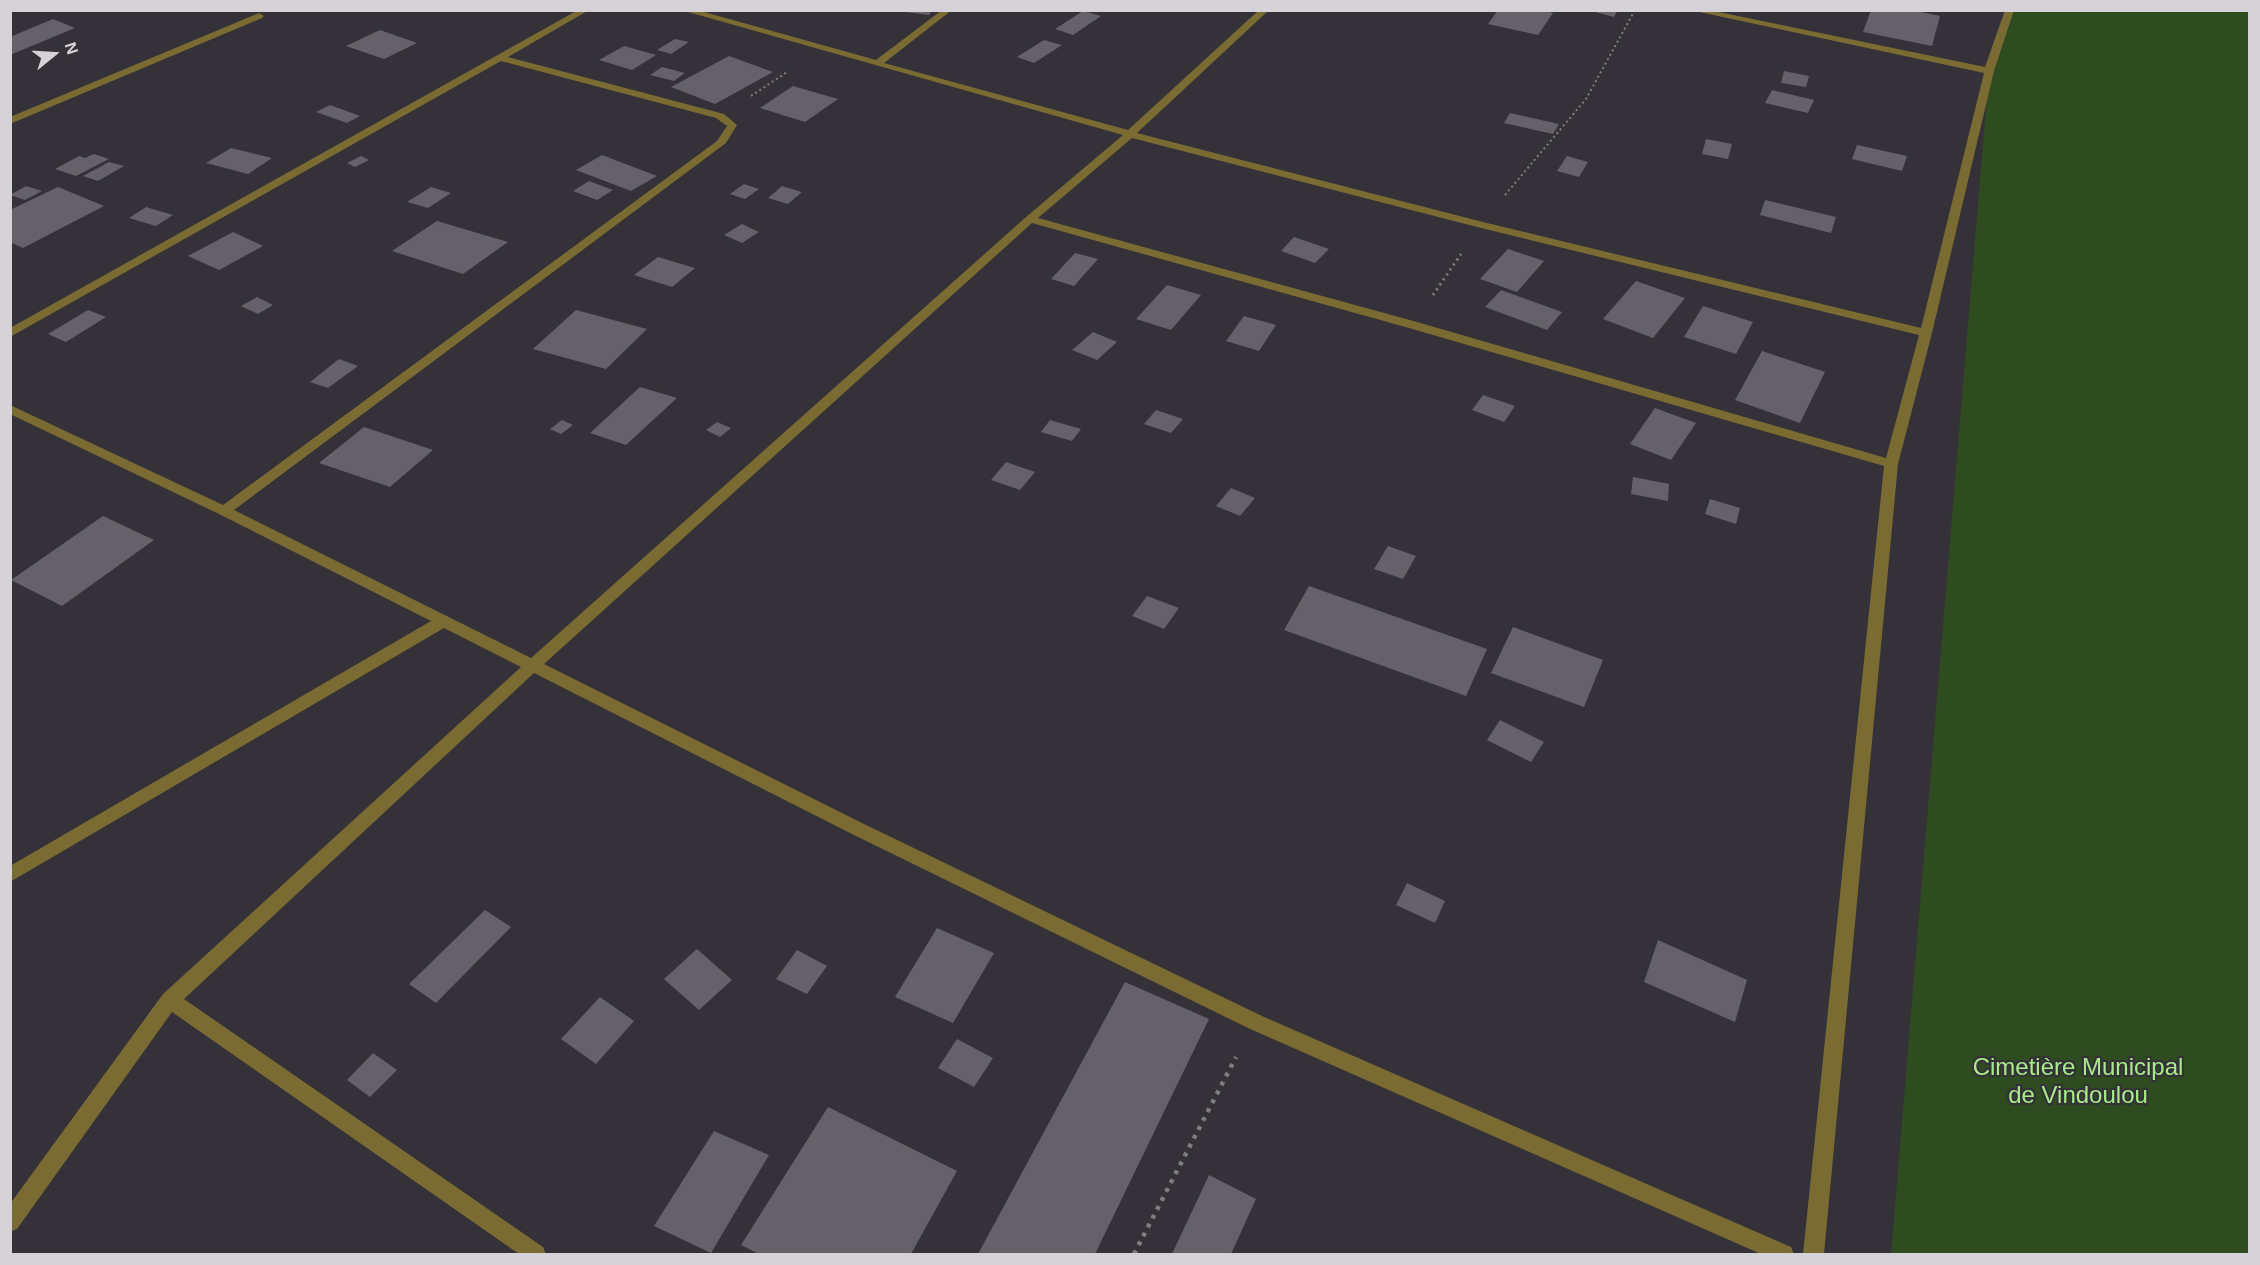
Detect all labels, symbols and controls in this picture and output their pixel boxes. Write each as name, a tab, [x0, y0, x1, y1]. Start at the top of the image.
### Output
north arrow	[24, 24, 84, 84]
text: N	[62, 40, 81, 56]
park label: Cimetière Municipal de Vindoulou	[1973, 1054, 2183, 1110]

